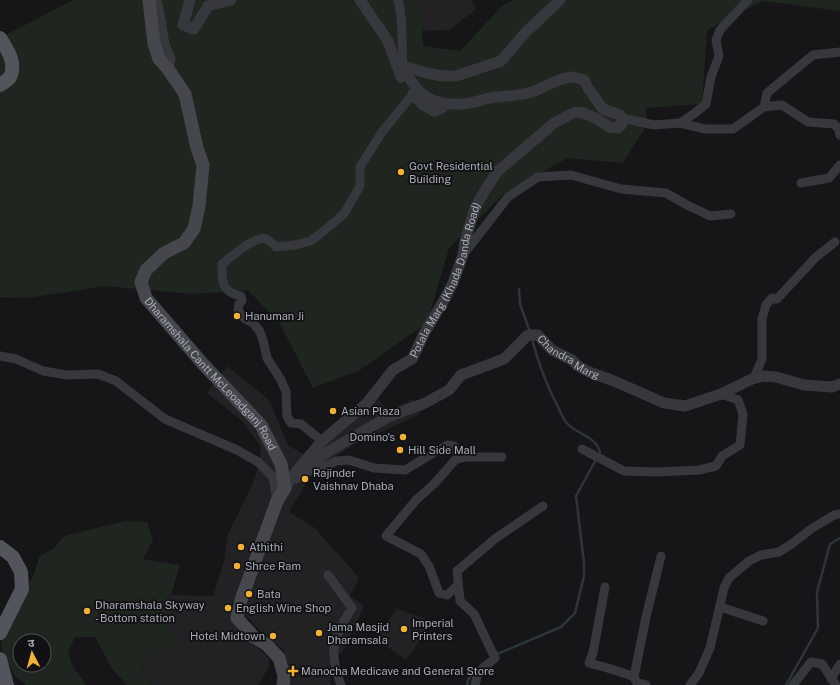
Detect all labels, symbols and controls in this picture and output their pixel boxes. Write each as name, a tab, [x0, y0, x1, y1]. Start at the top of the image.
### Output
place label: Govt Residential Building	[409, 160, 493, 185]
marker: Govt Residential Building	[396, 167, 406, 177]
street label: Potala Marg (Khada Danda Road)	[407, 200, 483, 360]
street label: Dharamshala Cantt McLeoadganj Road	[142, 295, 279, 452]
place label: Hanuman Ji	[245, 310, 304, 322]
marker: Hanuman Ji	[232, 311, 242, 321]
street label: Chandra Marg	[535, 332, 601, 381]
place label: Asian Plaza	[341, 405, 400, 417]
marker: Asian Plaza	[328, 406, 338, 416]
place label: Domino's	[350, 431, 395, 443]
marker: Domino's	[398, 432, 408, 442]
place label: Hill Side Mall	[408, 444, 476, 456]
marker: Hill Side Mall	[395, 445, 405, 455]
place label: Rajinder Vaishnav Dhaba	[313, 467, 394, 492]
marker: Rajinder Vaishnav Dhaba	[300, 474, 310, 484]
place label: Athithi	[249, 541, 283, 553]
marker: Athithi	[236, 542, 246, 552]
place label: Shree Ram	[245, 560, 301, 572]
marker: Shree Ram	[232, 561, 242, 571]
place label: Bata	[257, 588, 281, 600]
marker: Bata	[244, 589, 254, 599]
place label: Dharamshala Skyway - Bottom station	[95, 599, 205, 624]
place label: English Wine Shop	[236, 602, 332, 614]
marker: English Wine Shop	[223, 603, 233, 613]
marker: Dharamshala Skyway - Bottom station	[82, 606, 92, 616]
place label: Imperial Printers	[412, 617, 454, 642]
place label: Jama Masjid Dharamsala	[327, 621, 389, 646]
marker: Imperial Printers	[399, 624, 409, 634]
marker: Jama Masjid Dharamsala	[314, 628, 324, 638]
place label: Hotel Midtown	[190, 630, 265, 642]
marker: Hotel Midtown	[268, 631, 278, 641]
north arrow	[12, 633, 52, 673]
text: उ	[27, 637, 35, 649]
place label: Manocha Medicave and General Store	[301, 665, 494, 677]
marker: Manocha Medicave and General Store	[288, 666, 298, 676]

